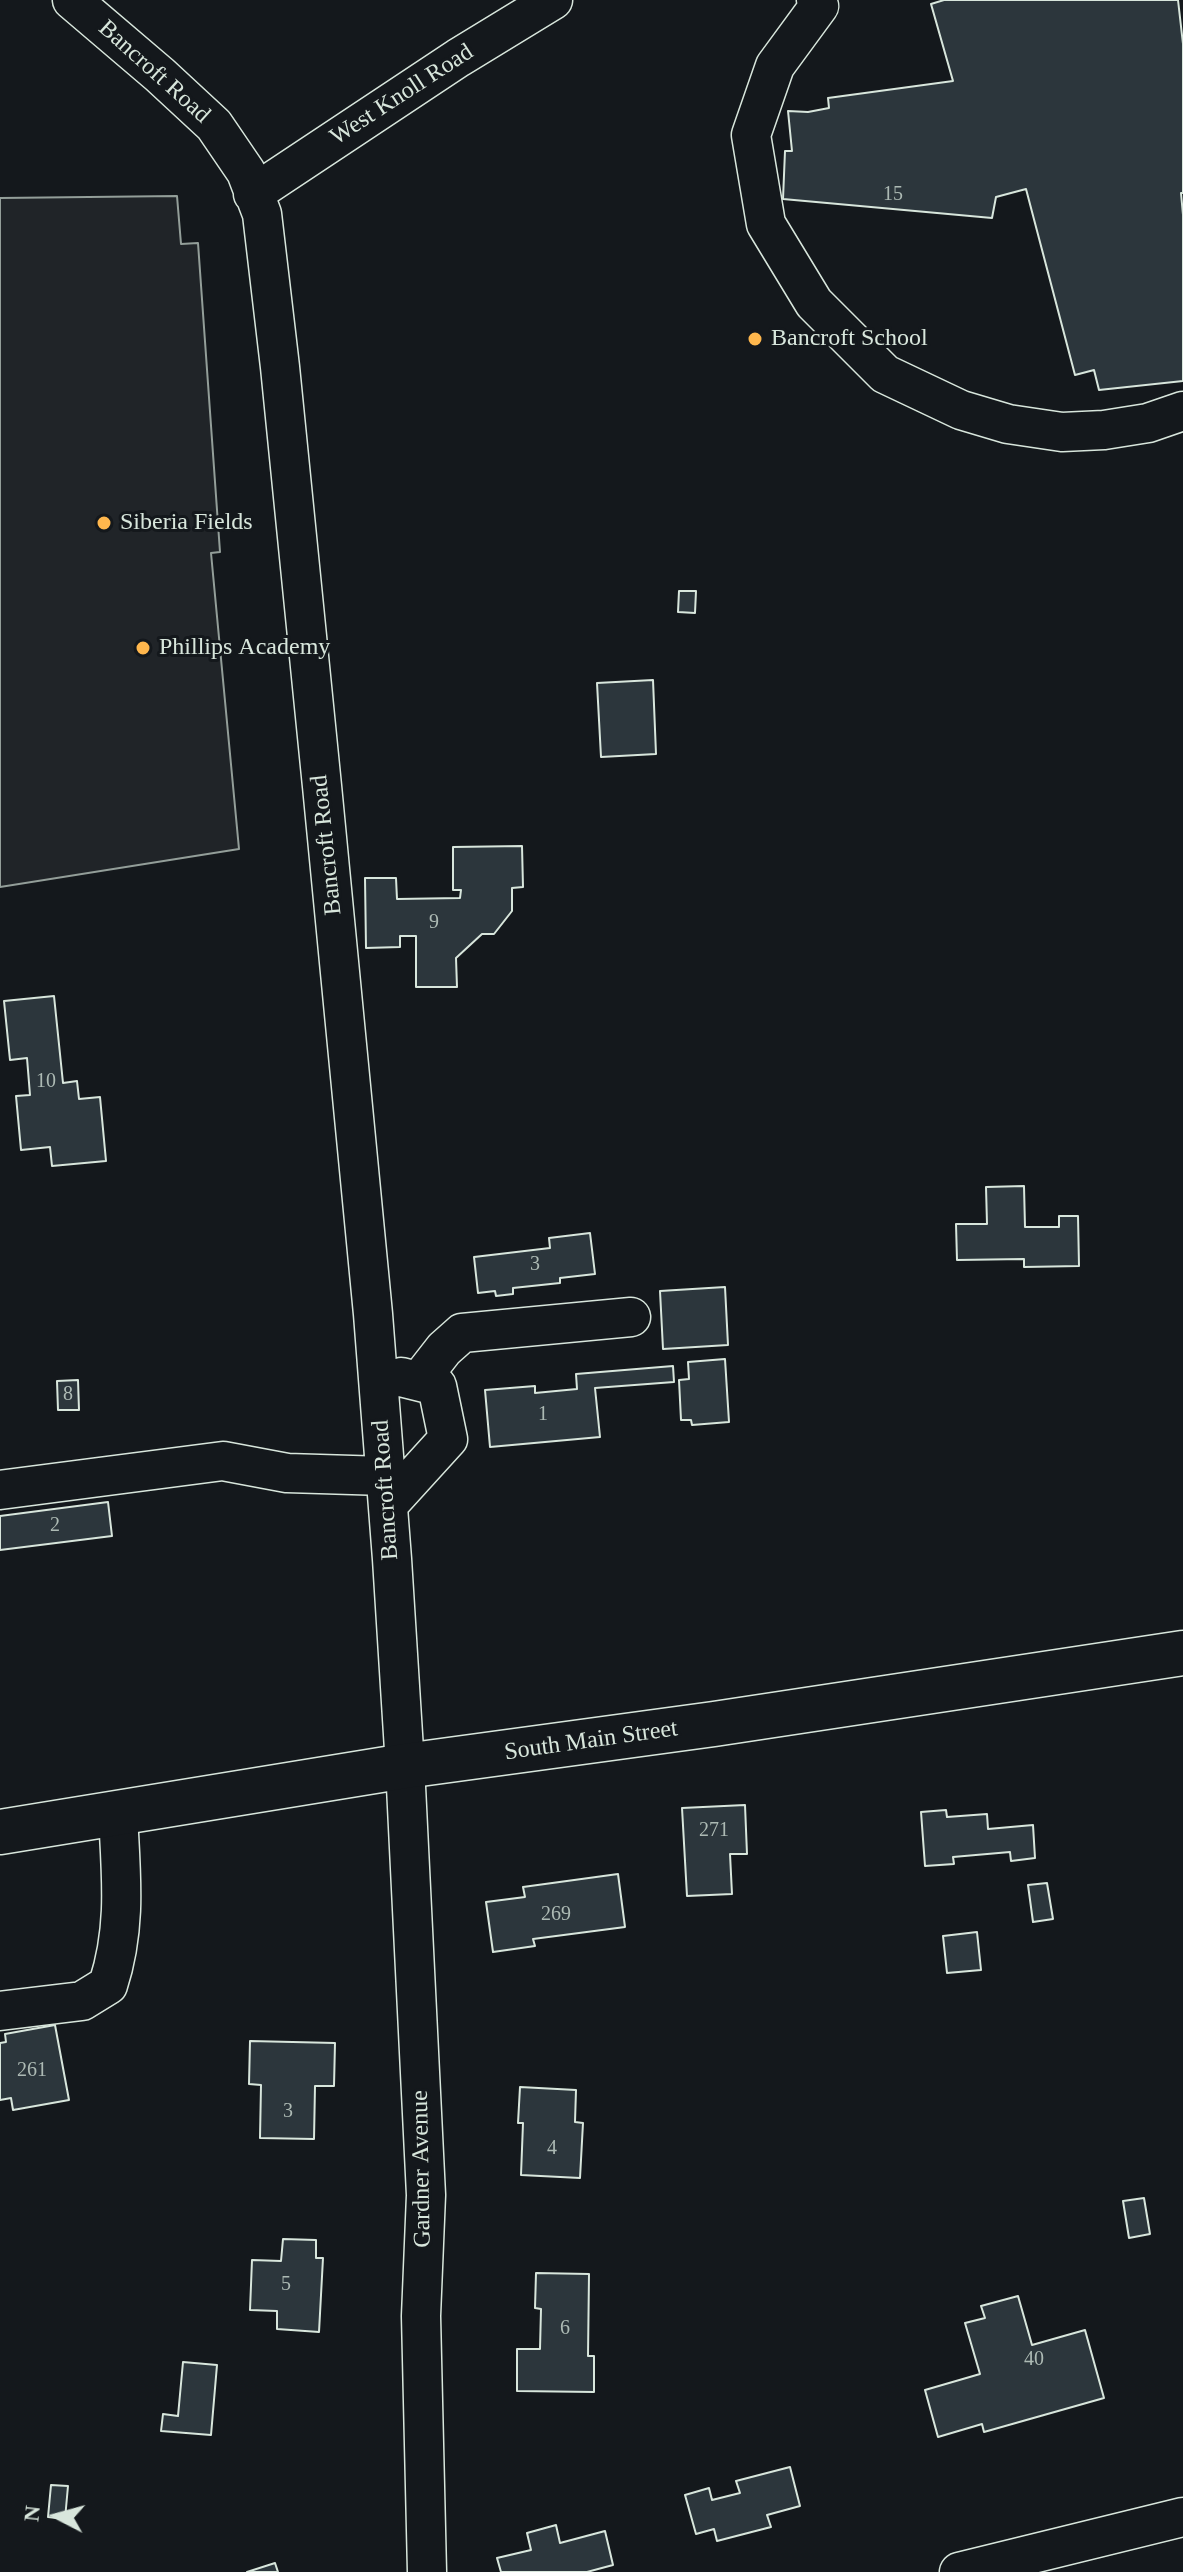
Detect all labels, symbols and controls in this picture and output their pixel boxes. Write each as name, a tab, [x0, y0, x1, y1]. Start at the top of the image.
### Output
street label: Bancroft Road	[92, 14, 216, 130]
street label: West Knoll Road	[325, 38, 479, 152]
house number: 15	[883, 183, 903, 207]
place label: Bancroft School	[771, 325, 928, 353]
marker: Bancroft School	[746, 330, 764, 348]
place label: Siberia Fields	[120, 509, 253, 537]
marker: Siberia Fields	[95, 514, 113, 532]
place label: Phillips Academy	[159, 634, 330, 662]
marker: Phillips Academy	[134, 639, 152, 657]
street label: Bancroft Road	[305, 774, 349, 916]
house number: 9	[429, 911, 439, 935]
house number: 10	[36, 1070, 56, 1094]
house number: 3	[530, 1253, 540, 1277]
house number: 8	[63, 1383, 73, 1407]
house number: 1	[538, 1403, 548, 1427]
street label: Bancroft Road	[367, 1419, 405, 1561]
house number: 2	[50, 1514, 60, 1538]
street label: South Main Street	[503, 1715, 679, 1767]
house number: 271	[699, 1819, 729, 1843]
house number: 269	[541, 1903, 571, 1927]
house number: 261	[17, 2059, 47, 2083]
street label: Gardner Avenue	[406, 2090, 438, 2248]
house number: 3	[283, 2100, 293, 2124]
house number: 4	[547, 2137, 557, 2161]
house number: 5	[281, 2273, 291, 2297]
house number: 6	[560, 2317, 570, 2341]
house number: 40	[1024, 2348, 1044, 2372]
north arrow	[16, 2476, 96, 2556]
text: N	[18, 2504, 45, 2523]

